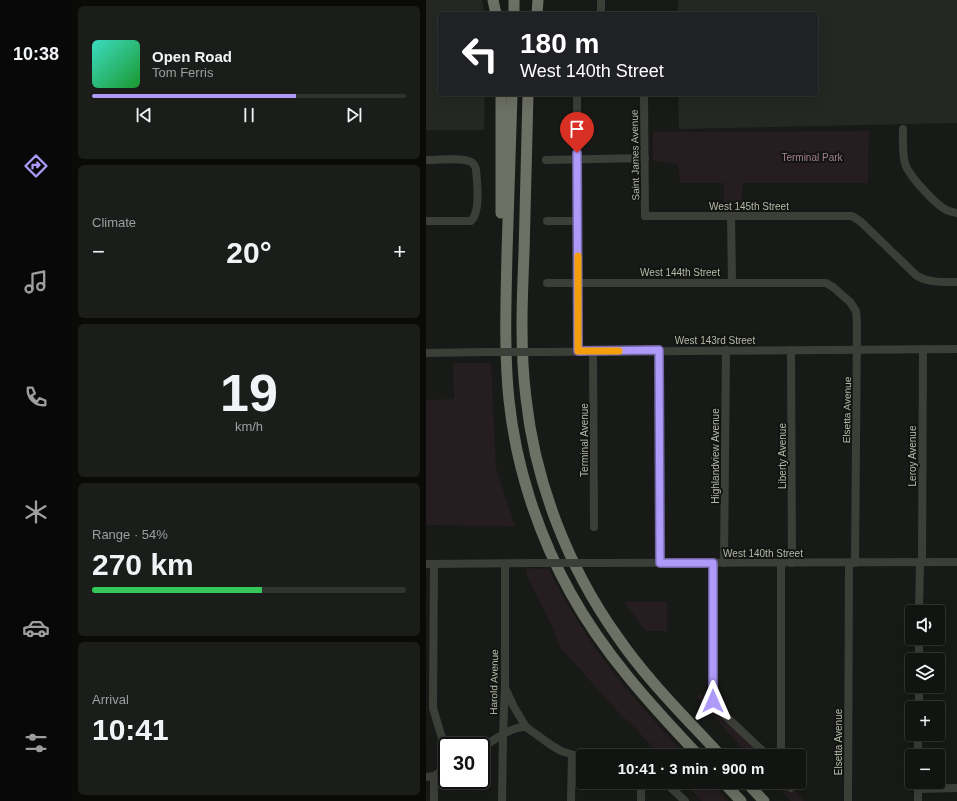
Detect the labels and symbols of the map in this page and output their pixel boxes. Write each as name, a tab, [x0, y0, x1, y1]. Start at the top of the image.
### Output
street label: Saint James Avenue	[629, 109, 641, 201]
pin	[560, 112, 594, 153]
park label: Terminal Park	[781, 152, 844, 163]
street label: West 145th Street	[709, 201, 789, 212]
street label: West 144th Street	[640, 267, 720, 278]
street label: West 143rd Street	[675, 335, 755, 346]
street label: Elsetta Avenue	[841, 376, 853, 443]
street label: Terminal Avenue	[579, 403, 590, 477]
street label: Highlandview Avenue	[710, 408, 721, 504]
street label: Liberty Avenue	[777, 423, 788, 489]
street label: Leroy Avenue	[907, 425, 918, 486]
street label: West 140th Street	[723, 548, 803, 559]
street label: Harold Avenue	[488, 649, 500, 715]
position arrow	[692, 680, 734, 722]
street label: Elsetta Avenue	[833, 708, 844, 775]
speed limit sign: 30	[438, 737, 490, 789]

